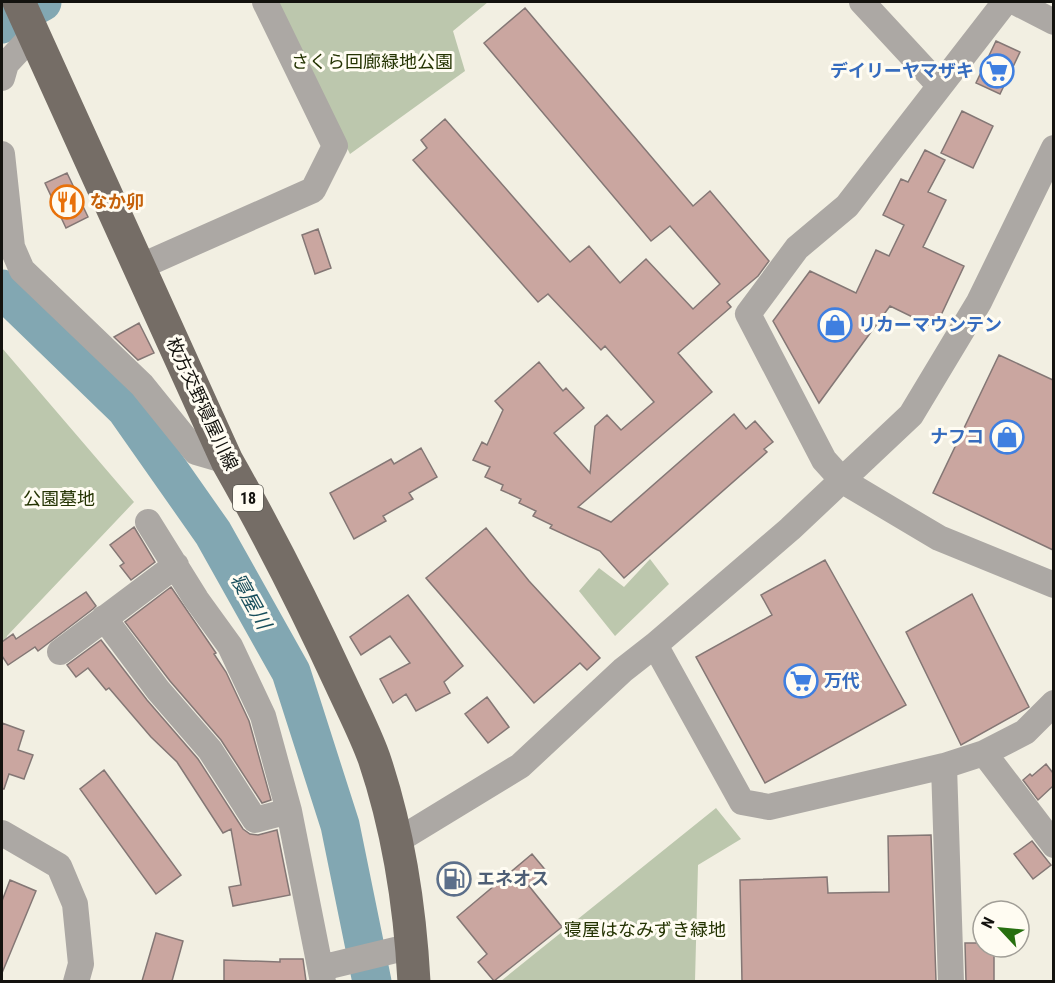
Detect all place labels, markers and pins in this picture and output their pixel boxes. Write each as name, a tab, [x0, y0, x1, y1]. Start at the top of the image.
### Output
supermarket icon: デイリーヤマザキ	[979, 53, 1015, 89]
place label: デイリーヤマザキ	[830, 60, 974, 81]
restaurant icon: なか卯	[49, 184, 85, 220]
place label: なか卯	[90, 191, 144, 212]
shop icon: リカーマウンテン	[817, 307, 853, 343]
place label: リカーマウンテン	[858, 314, 1002, 335]
shop icon: ナフコ	[989, 419, 1025, 455]
place label: ナフコ	[930, 426, 984, 447]
supermarket icon: 万代	[783, 663, 819, 699]
place label: 万代	[824, 670, 860, 691]
fuel station icon: エネオス	[436, 861, 472, 897]
place label: エネオス	[477, 868, 549, 889]

